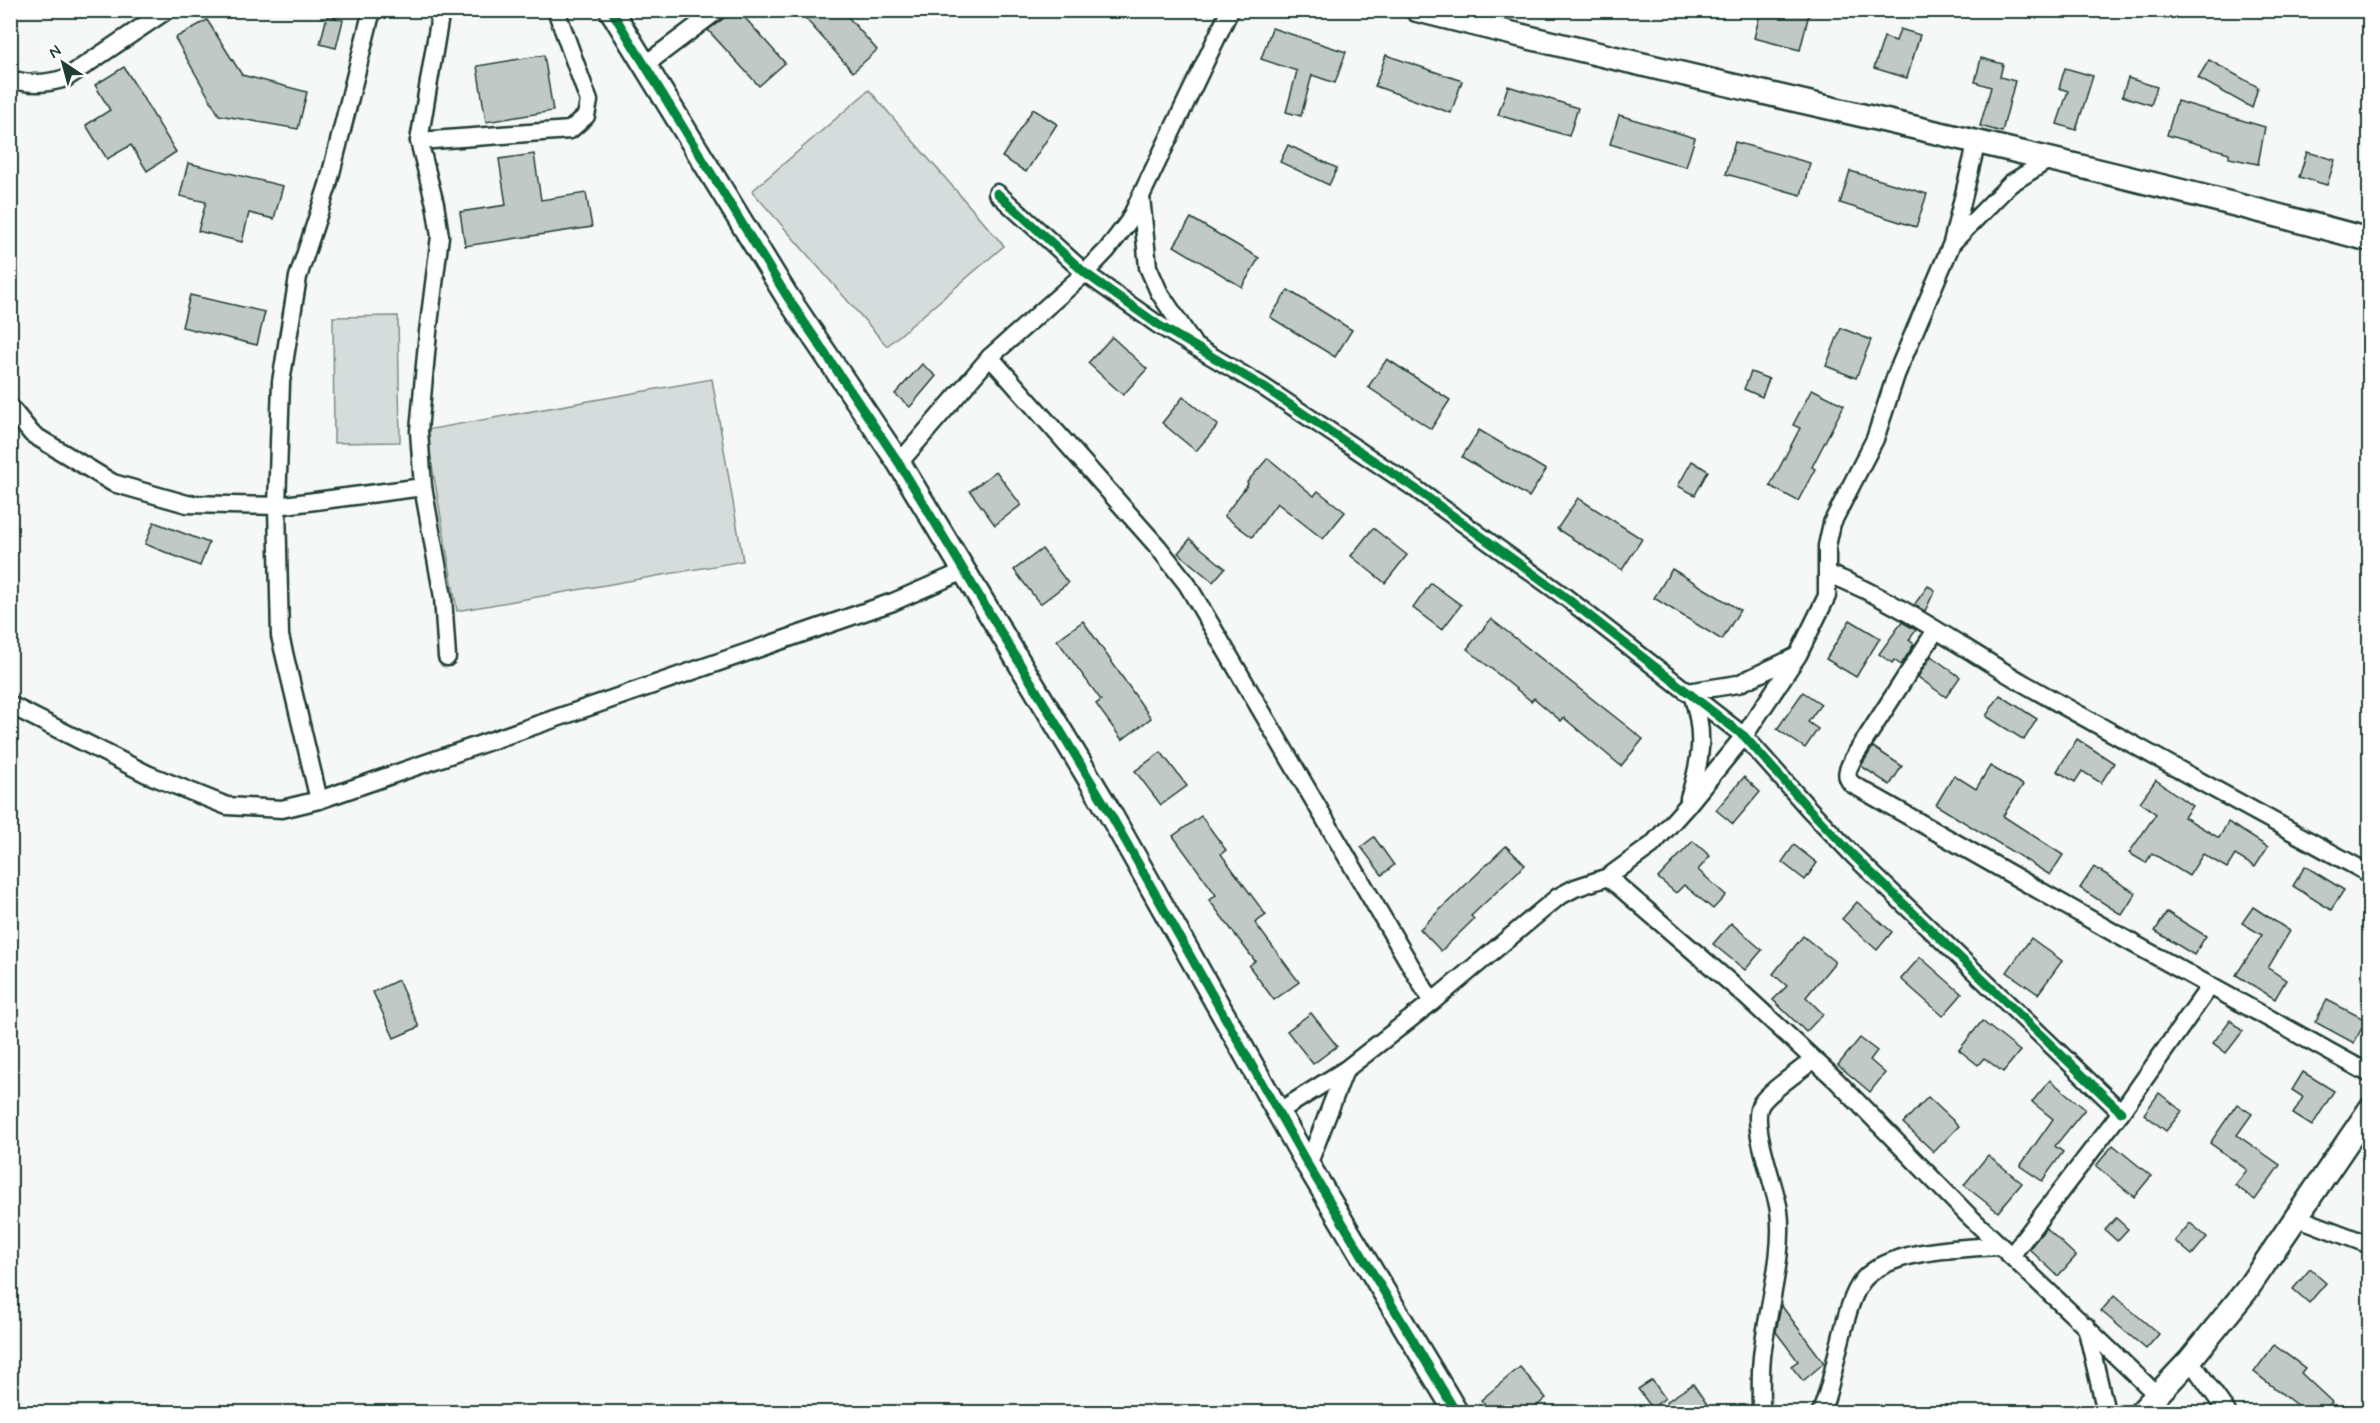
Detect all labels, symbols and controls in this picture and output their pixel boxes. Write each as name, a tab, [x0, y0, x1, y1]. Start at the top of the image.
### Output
north arrow	[33, 33, 93, 93]
text: N	[45, 40, 66, 64]

